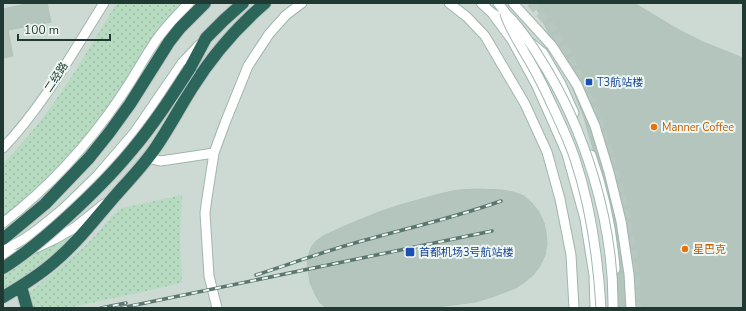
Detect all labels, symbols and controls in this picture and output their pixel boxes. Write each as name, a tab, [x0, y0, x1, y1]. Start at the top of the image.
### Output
scale bar	[18, 16, 110, 42]
text: 100 m	[24, 22, 59, 38]
street label: 二经路	[41, 59, 72, 95]
place label: T3航站楼	[597, 75, 643, 90]
marker: T3航站楼	[584, 77, 594, 87]
place label: Manner Coffee	[662, 120, 734, 135]
marker: Manner Coffee	[649, 122, 659, 132]
place label: 星巴克	[693, 242, 726, 257]
marker: 星巴克	[680, 244, 690, 254]
place label: 首都机场3号航站楼	[419, 245, 514, 260]
marker: 首都机场3号航站楼	[404, 246, 416, 258]

